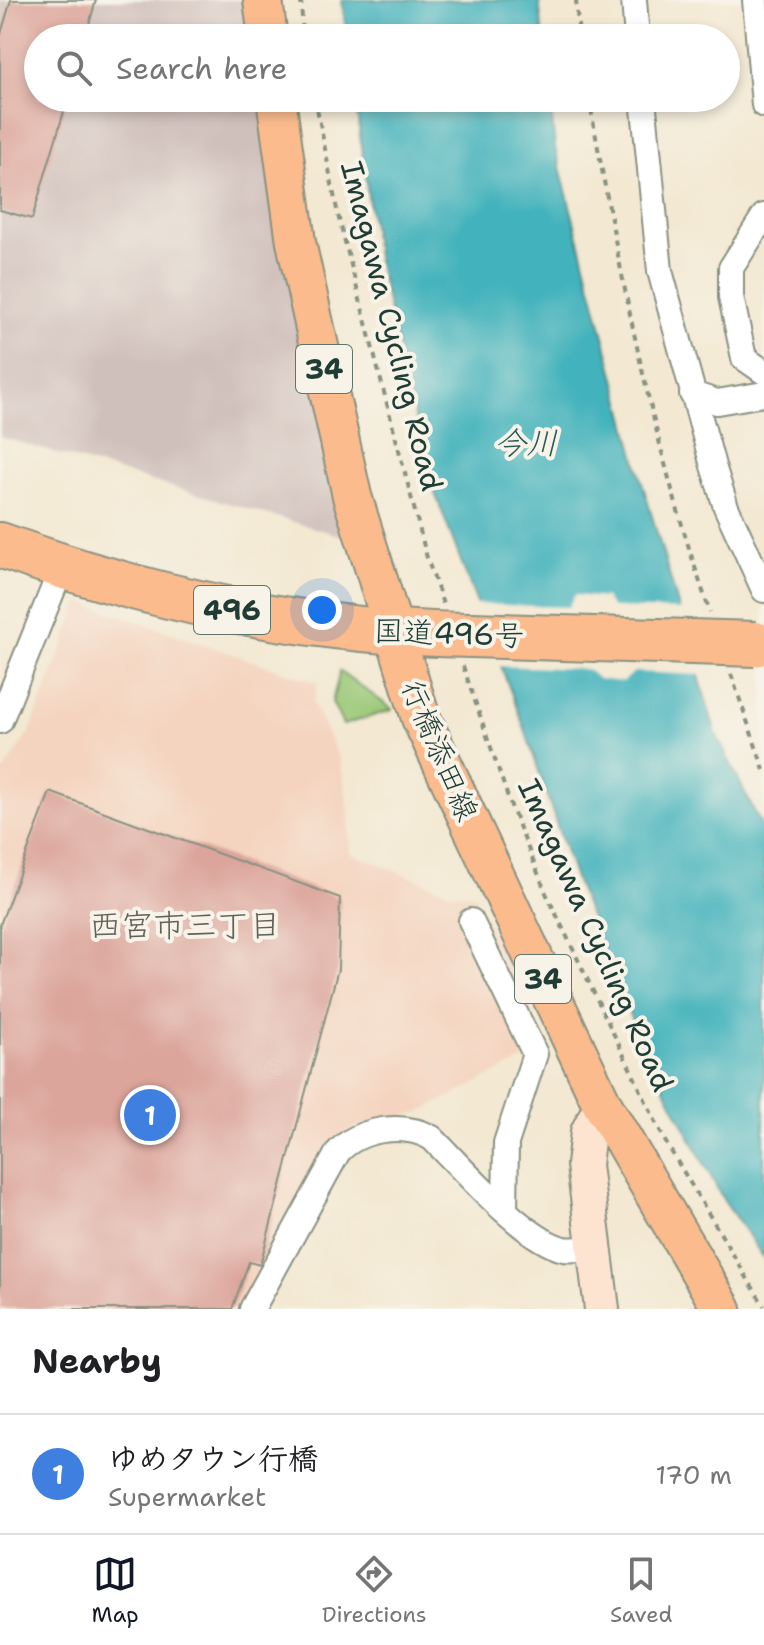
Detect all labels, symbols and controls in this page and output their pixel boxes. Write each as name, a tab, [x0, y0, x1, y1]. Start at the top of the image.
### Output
search box	[24, 24, 740, 112]
icon: search	[52, 46, 96, 90]
text: Search here	[116, 48, 287, 89]
street label: Imagawa Cycling Road	[331, 157, 453, 495]
road number: 34	[296, 345, 352, 393]
water label: 今川	[494, 421, 558, 464]
road number: 496	[194, 586, 270, 634]
your location	[302, 590, 342, 630]
street label: 国道496号	[373, 610, 525, 656]
street label: 行橋添田線	[392, 673, 488, 827]
street label: Imagawa Cycling Road	[508, 772, 684, 1098]
district label: 西宮市三丁目	[89, 903, 281, 946]
road number: 34	[515, 955, 571, 1003]
pin: 1	[124, 1085, 176, 1145]
text: Nearby	[32, 1338, 162, 1384]
text: ゆめタウン行橋	[108, 1438, 318, 1479]
text: 1	[52, 1457, 64, 1492]
text: 170 m	[655, 1457, 732, 1492]
text: Supermarket	[108, 1479, 266, 1514]
tab: Map	[92, 1552, 139, 1629]
tab: Directions	[322, 1552, 427, 1629]
tab: Saved	[610, 1552, 672, 1629]

